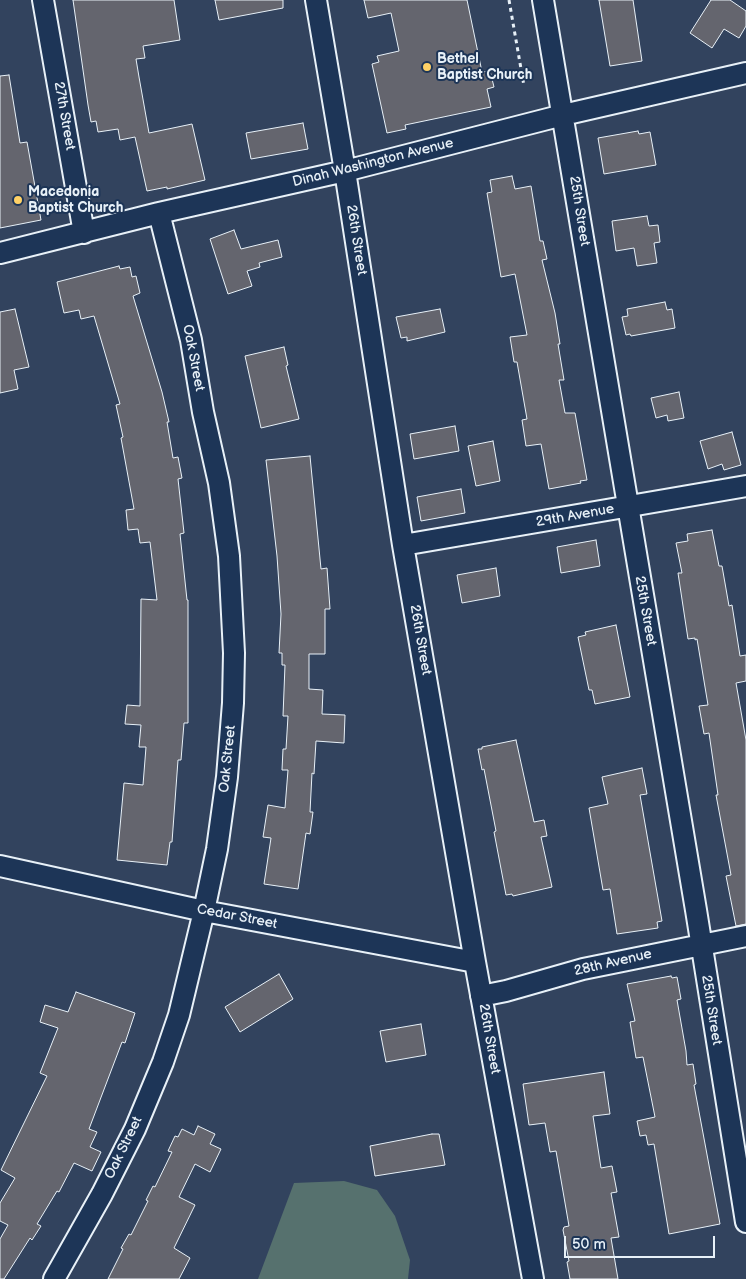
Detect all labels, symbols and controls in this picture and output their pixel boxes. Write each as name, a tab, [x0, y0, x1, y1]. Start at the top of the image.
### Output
place label: Bethel Baptist Church	[437, 51, 532, 84]
marker: Bethel Baptist Church	[421, 61, 433, 73]
street label: 27th Street	[50, 80, 78, 152]
street label: Dinah Washington Avenue	[291, 135, 455, 191]
street label: 25th Street	[565, 175, 593, 247]
place label: Macedonia Baptist Church	[28, 184, 123, 216]
marker: Macedonia Baptist Church	[12, 194, 24, 206]
street label: 26th Street	[342, 204, 370, 276]
street label: Oak Street	[178, 323, 208, 393]
street label: 29th Avenue	[535, 501, 615, 531]
street label: 25th Street	[631, 575, 659, 647]
street label: 26th Street	[406, 604, 434, 676]
street label: Oak Street	[216, 725, 240, 793]
street label: Cedar Street	[195, 901, 279, 933]
street label: 28th Avenue	[573, 946, 653, 980]
street label: 25th Street	[697, 974, 725, 1046]
street label: 26th Street	[475, 1003, 503, 1075]
street label: Oak Street	[102, 1114, 146, 1182]
scale bar	[566, 1226, 717, 1258]
text: 50 m	[572, 1235, 606, 1254]

